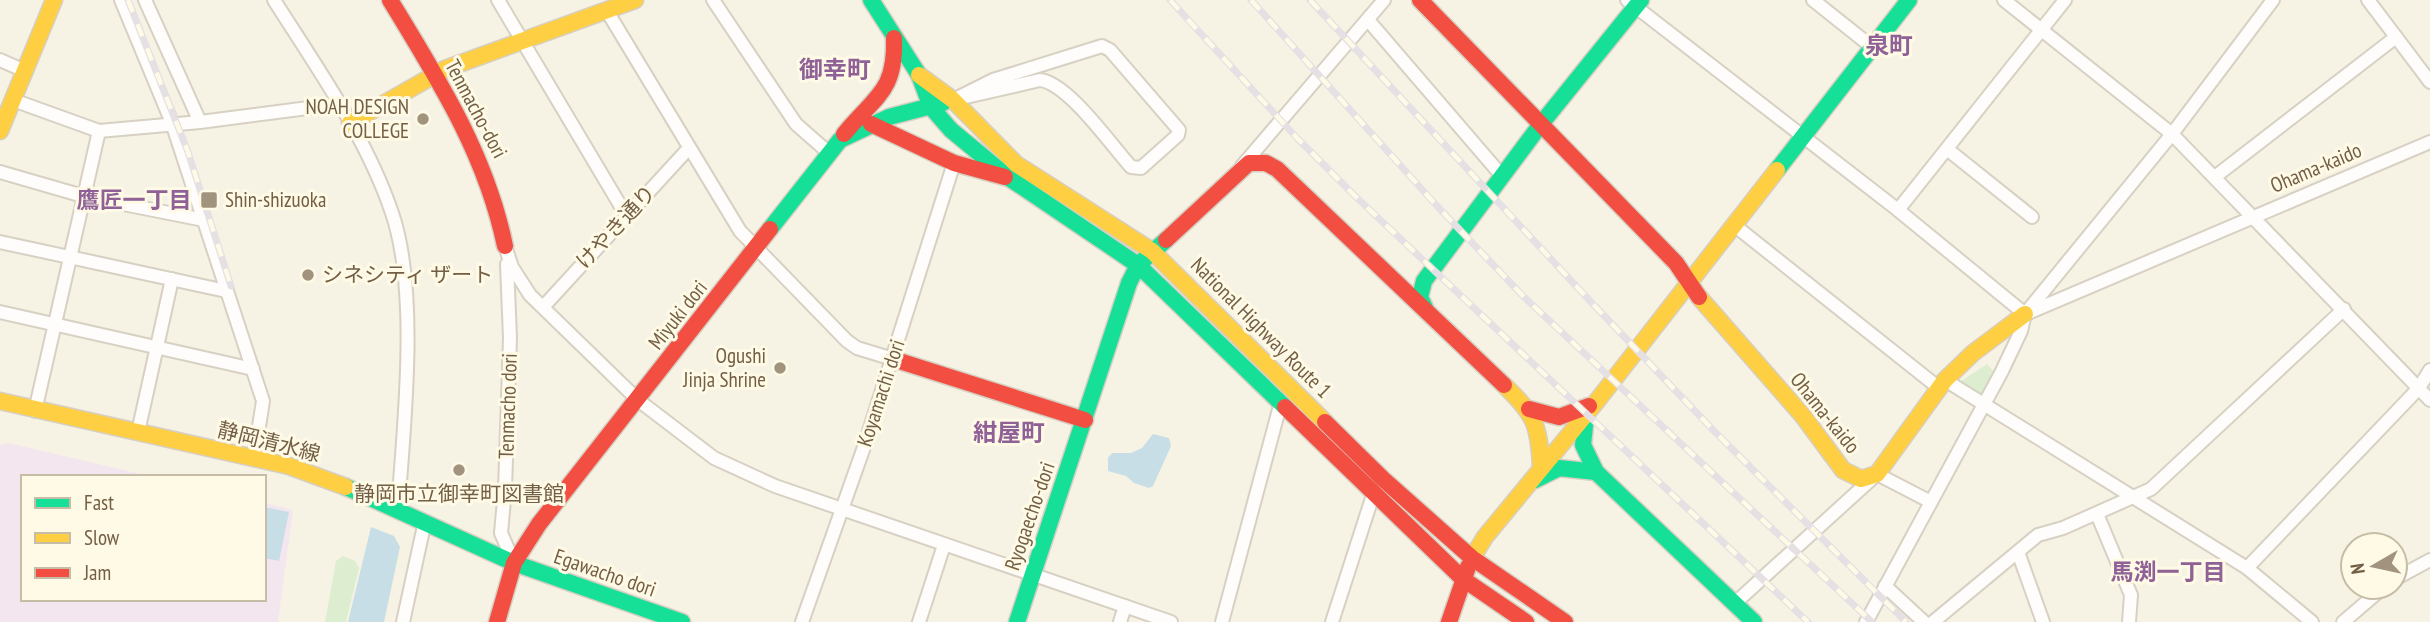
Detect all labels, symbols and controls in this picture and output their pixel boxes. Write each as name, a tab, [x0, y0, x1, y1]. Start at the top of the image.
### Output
district label: 泉町	[1865, 30, 1913, 61]
district label: 御幸町	[799, 54, 871, 85]
street label: Tenmacho-dori	[439, 55, 514, 163]
place label: NOAH DESIGN COLLEGE	[305, 93, 409, 144]
marker: NOAH DESIGN COLLEGE	[415, 111, 431, 127]
street label: Ohama-kaido	[2266, 136, 2366, 199]
street label: けやき通り	[570, 179, 661, 274]
district label: 鷹匠一丁目	[77, 185, 192, 214]
place label: Shin-shizuoka	[225, 186, 326, 213]
marker: Shin-shizuoka	[199, 190, 219, 210]
street label: National Highway Route 1	[1185, 252, 1337, 404]
place label: シネシティ ザート	[322, 261, 493, 288]
marker: シネシティ ザート	[300, 267, 316, 283]
street label: Miyuki dori	[642, 275, 713, 355]
street label: Koyamachi dori	[851, 336, 911, 450]
place label: Ogushi Jinja Shrine	[682, 342, 766, 393]
street label: Tenmacho dori	[492, 353, 523, 459]
marker: Ogushi Jinja Shrine	[772, 360, 788, 376]
street label: Ohama-kaido	[1784, 367, 1866, 459]
street label: 静岡清水線	[215, 416, 323, 467]
district label: 紺屋町	[973, 417, 1045, 448]
street label: Ryogaecho-dori	[998, 458, 1061, 574]
marker: 静岡市立御幸町図書館	[451, 462, 467, 478]
legend	[21, 475, 266, 601]
place label: 静岡市立御幸町図書館	[354, 480, 564, 507]
text: Fast	[84, 489, 114, 516]
text: Slow	[84, 524, 120, 551]
north arrow	[2339, 531, 2409, 601]
street label: Egawacho dori	[551, 543, 660, 603]
district label: 馬渕一丁目	[2111, 557, 2226, 586]
text: Jam	[83, 559, 111, 586]
text: N	[2345, 562, 2370, 576]

